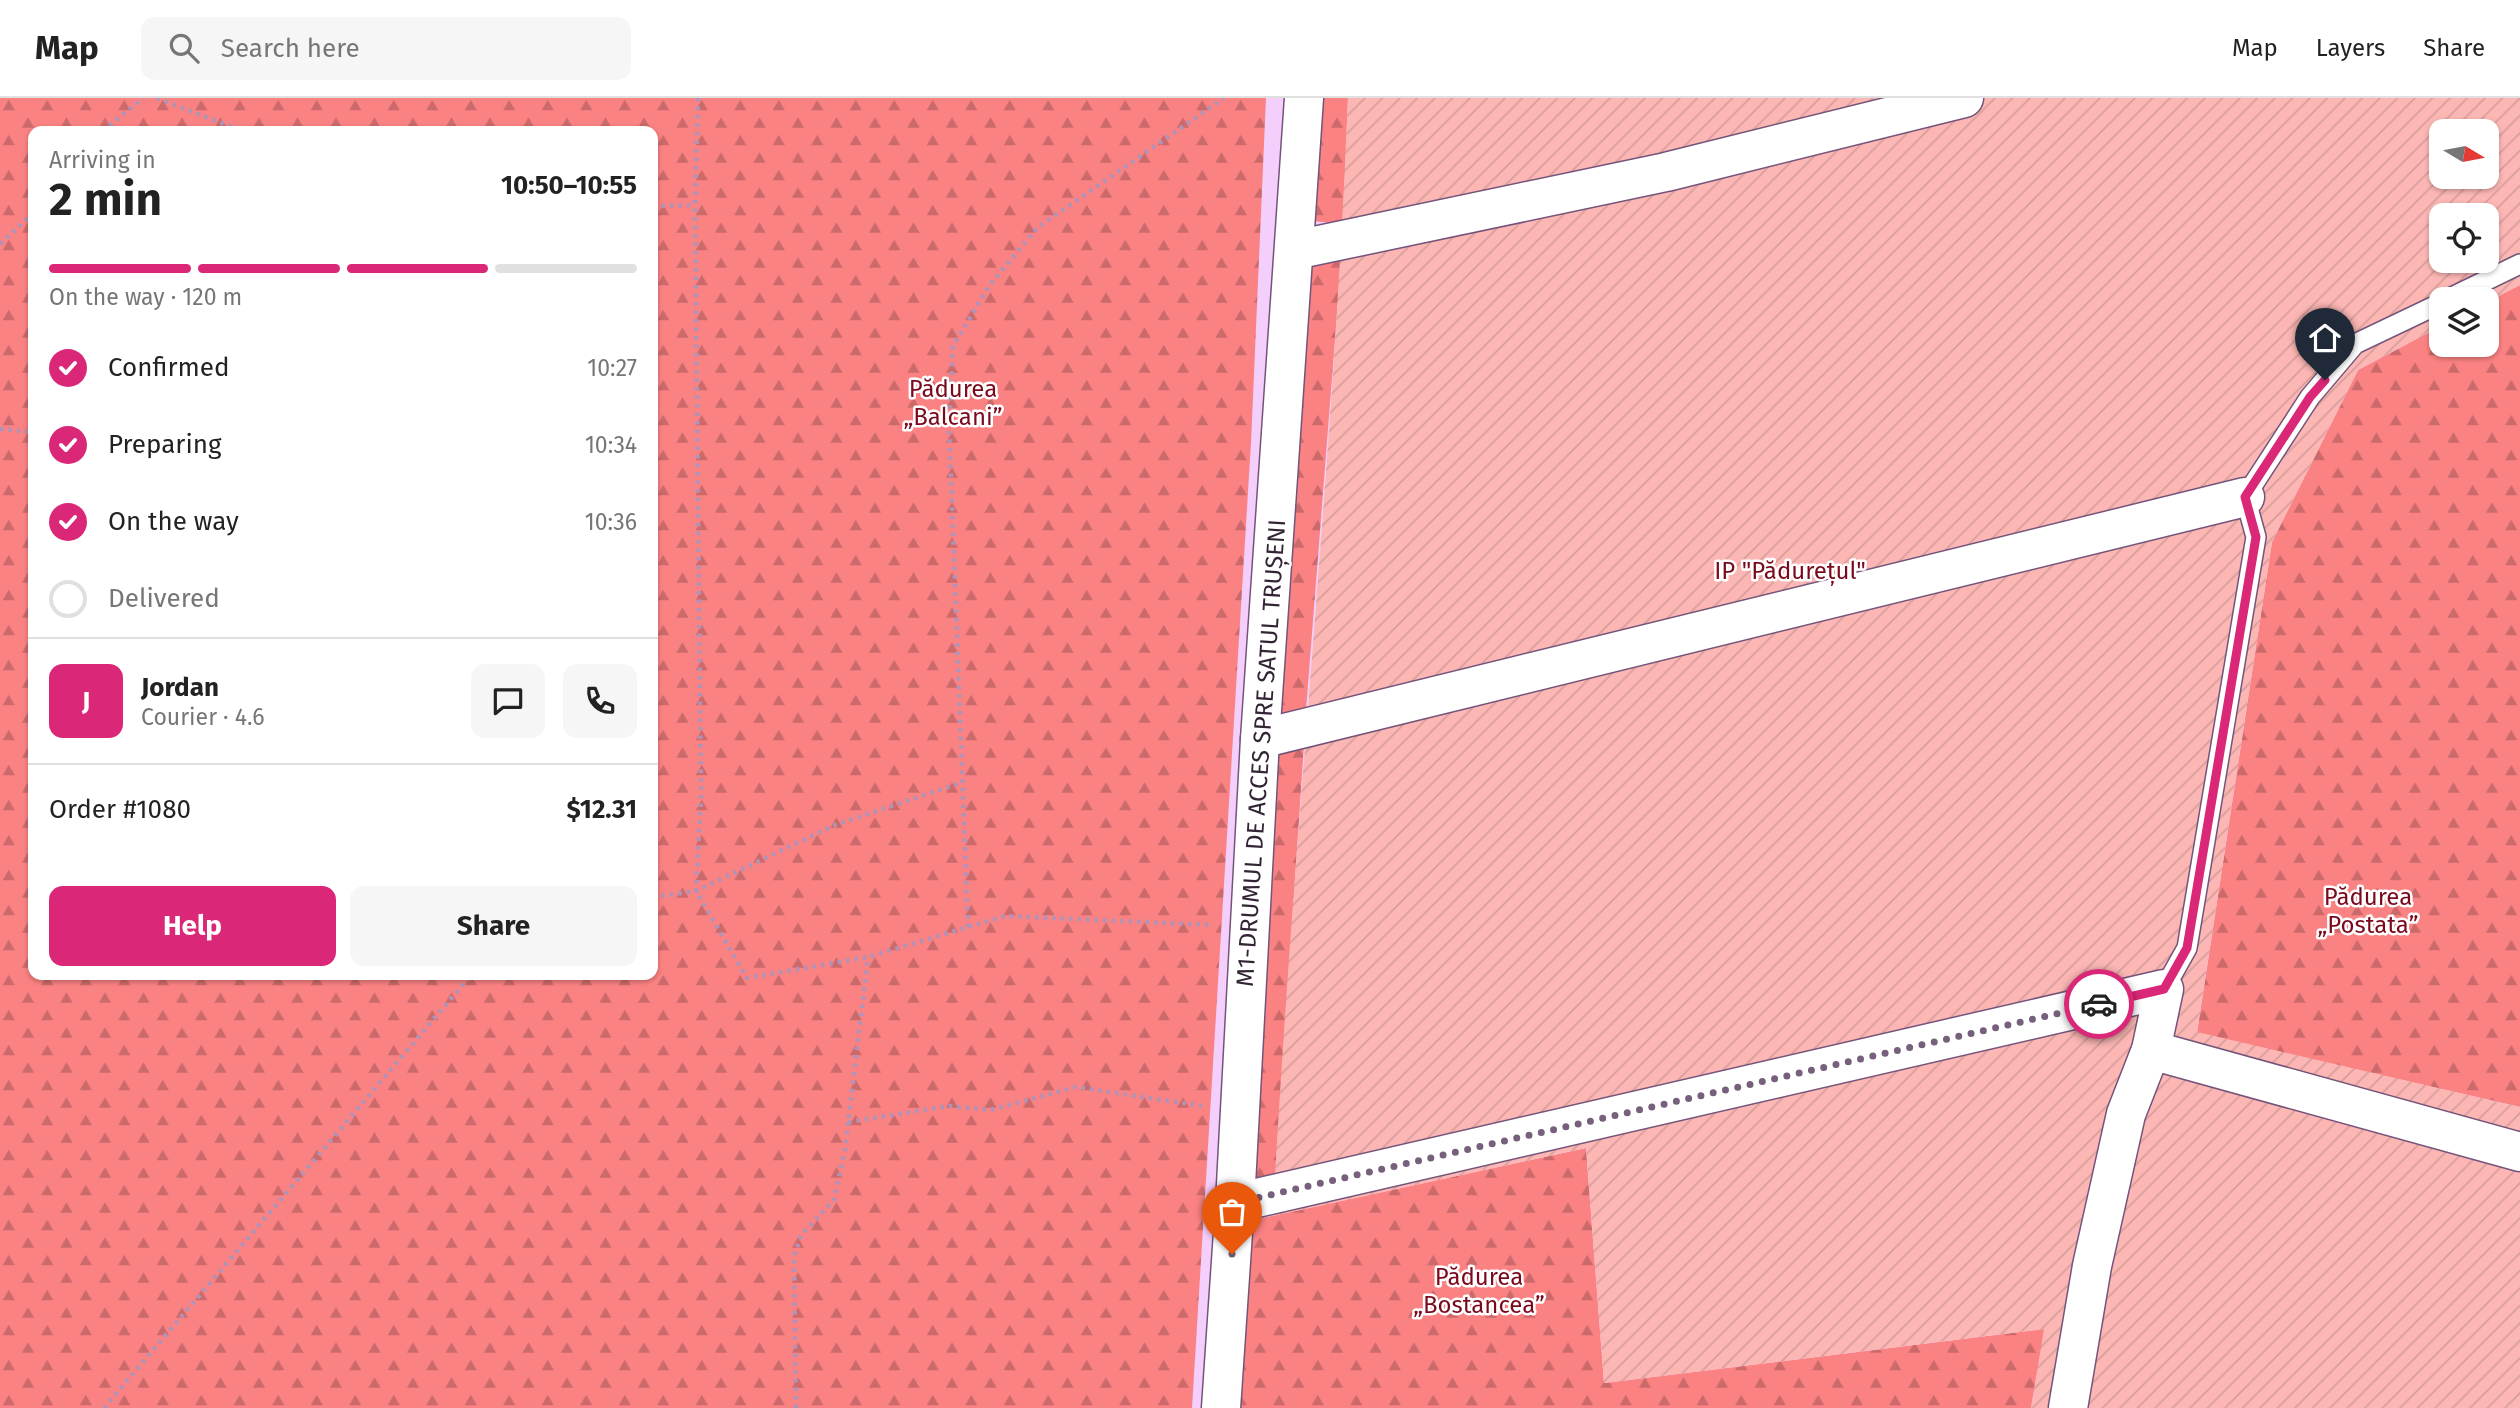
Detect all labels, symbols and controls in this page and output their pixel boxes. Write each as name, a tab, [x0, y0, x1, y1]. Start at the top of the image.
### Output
search box	[141, 17, 631, 80]
text: Map	[35, 28, 99, 68]
icon: search	[165, 29, 203, 67]
text: Search here	[221, 33, 360, 64]
text: Map	[2232, 34, 2278, 62]
text: Layers	[2316, 34, 2385, 62]
text: Share	[2423, 34, 2485, 62]
north arrow	[2429, 119, 2499, 189]
map controls	[2429, 119, 2499, 357]
text: Arriving in	[49, 146, 156, 174]
text: 10:50–10:55	[501, 170, 637, 201]
text: 2 min	[49, 172, 162, 227]
button: locate	[2429, 203, 2499, 273]
text: On the way · 120 m	[49, 283, 242, 311]
button: layers	[2429, 287, 2499, 357]
pin	[2295, 308, 2355, 380]
icon: home	[2306, 319, 2344, 357]
icon: check	[49, 349, 87, 387]
text: Confirmed	[108, 352, 229, 383]
text: 10:27	[587, 354, 637, 382]
park label: Pădurea „Balcani”	[904, 375, 1002, 431]
icon: check	[49, 426, 87, 464]
text: Preparing	[108, 429, 221, 460]
text: 10:34	[585, 431, 637, 459]
icon: check	[49, 503, 87, 541]
text: On the way	[108, 506, 239, 537]
text: 10:36	[585, 508, 637, 536]
street label: M1-DRUMUL DE ACCES SPRE SATUL TRUȘENI	[1231, 518, 1292, 988]
park label: IP "Pădurețul"	[1714, 557, 1866, 586]
text: Delivered	[108, 583, 220, 614]
button: chat	[471, 664, 545, 738]
button: phone	[563, 664, 637, 738]
text: Jordan	[141, 672, 219, 703]
text: J	[82, 686, 90, 717]
text: Courier · 4.6	[141, 703, 265, 731]
text: Order #1080	[49, 794, 191, 825]
text: $12.31	[566, 794, 637, 825]
park label: Pădurea „Postata”	[2318, 883, 2418, 939]
button: Help	[49, 886, 336, 966]
button: Share	[350, 886, 637, 966]
courier	[2064, 969, 2134, 1039]
icon: car	[2080, 985, 2118, 1023]
pin	[1202, 1182, 1262, 1254]
icon: bag	[1213, 1193, 1251, 1231]
park label: Pădurea „Bostancea”	[1413, 1263, 1545, 1319]

